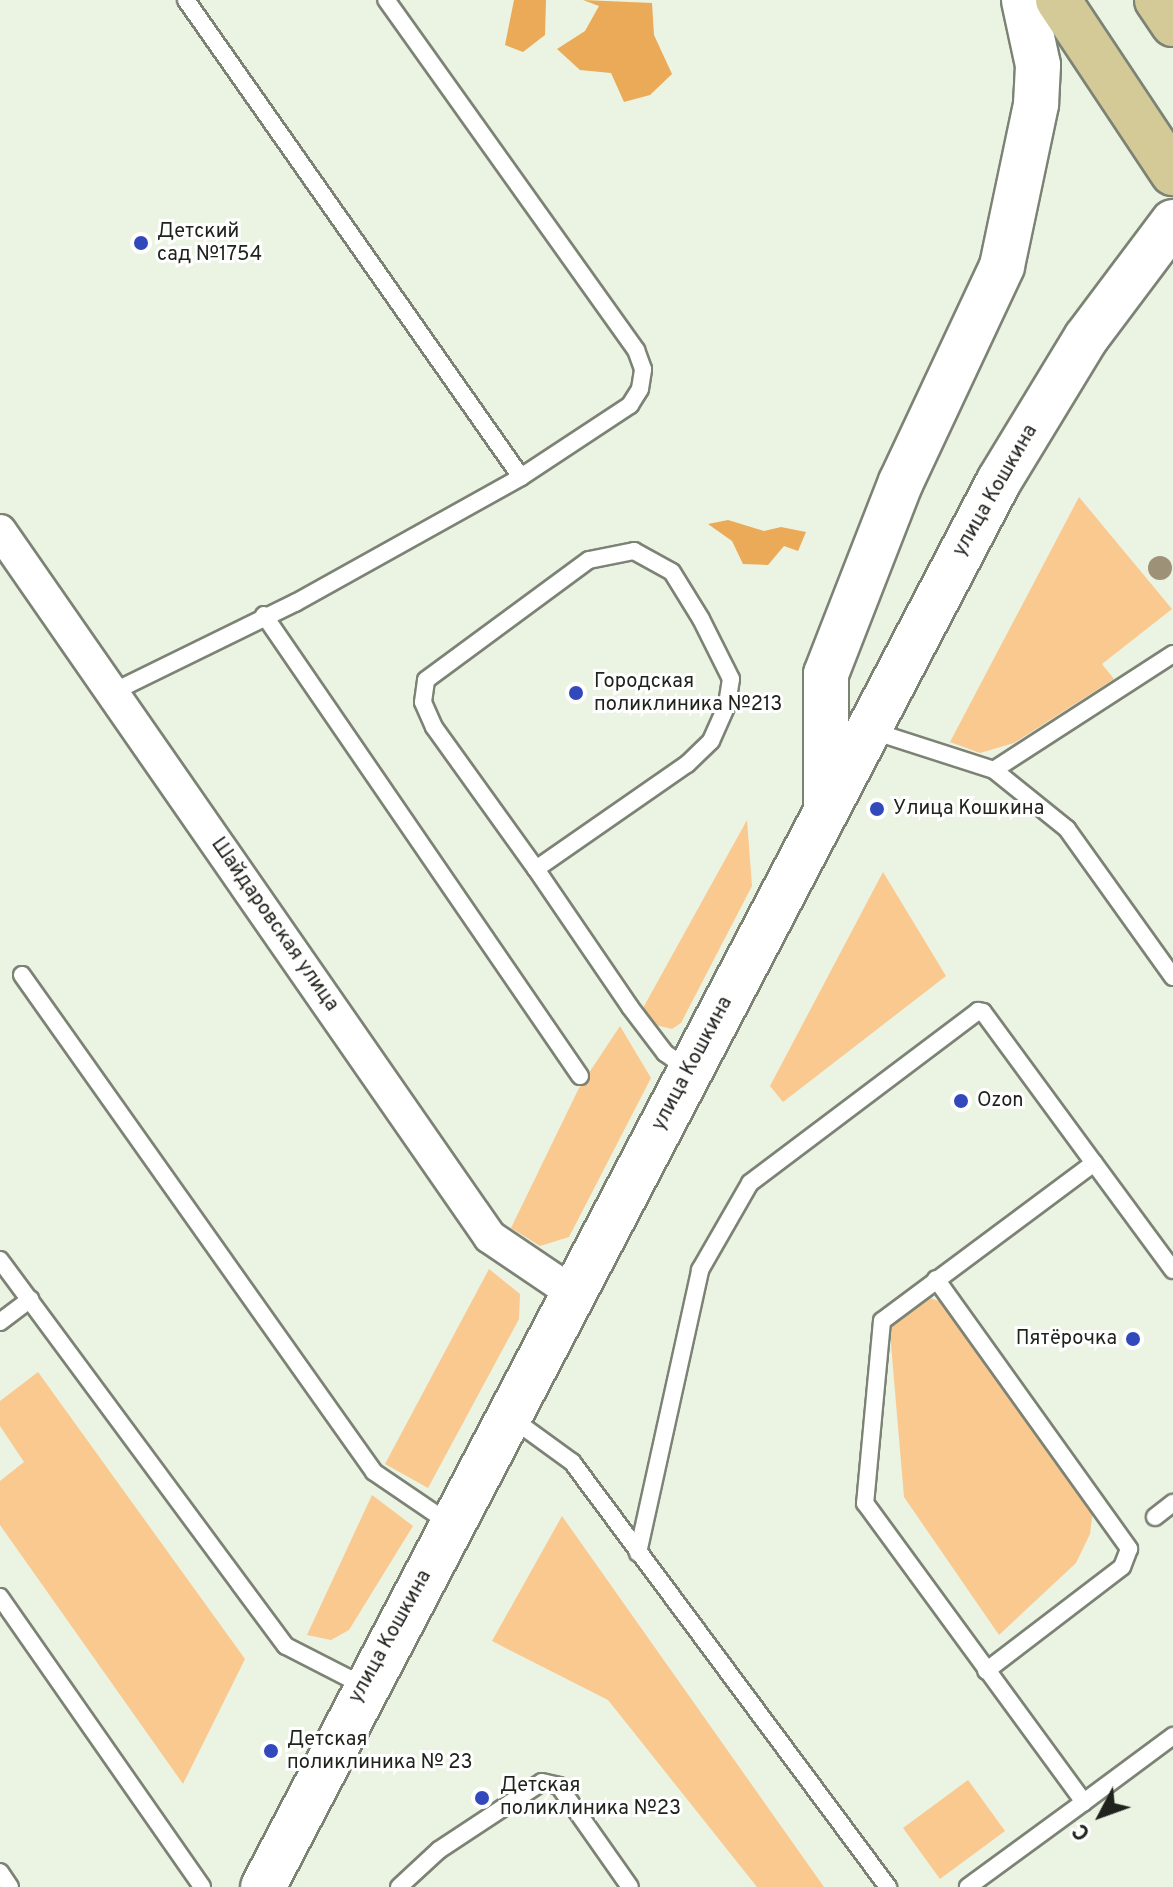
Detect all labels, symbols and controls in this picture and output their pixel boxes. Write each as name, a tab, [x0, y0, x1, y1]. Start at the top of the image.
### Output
place label: Детский сад №1754	[157, 220, 262, 267]
marker: Детский сад №1754	[132, 234, 150, 252]
street label: улица Кошкина	[949, 421, 1043, 561]
place label: Городская поликлиника №213	[594, 670, 782, 717]
marker: Городская поликлиника №213	[565, 682, 587, 704]
place label: Улица Кошкина	[893, 797, 1044, 821]
marker: Улица Кошкина	[868, 800, 886, 818]
street label: Шайдаровская улица	[205, 834, 343, 1016]
street label: улица Кошкина	[648, 993, 738, 1135]
place label: Ozon	[977, 1089, 1023, 1113]
marker: Ozon	[952, 1092, 970, 1110]
place label: Пятёрочка	[1016, 1327, 1117, 1351]
marker: Пятёрочка	[1124, 1330, 1142, 1348]
street label: улица Кошкина	[345, 1566, 437, 1708]
place label: Детская поликлиника № 23	[287, 1728, 473, 1775]
marker: Детская поликлиника № 23	[262, 1742, 280, 1760]
place label: Детская поликлиника №23	[500, 1774, 681, 1821]
north arrow	[1061, 1775, 1141, 1855]
marker: Детская поликлиника №23	[471, 1787, 493, 1809]
text: С	[1068, 1817, 1097, 1845]

